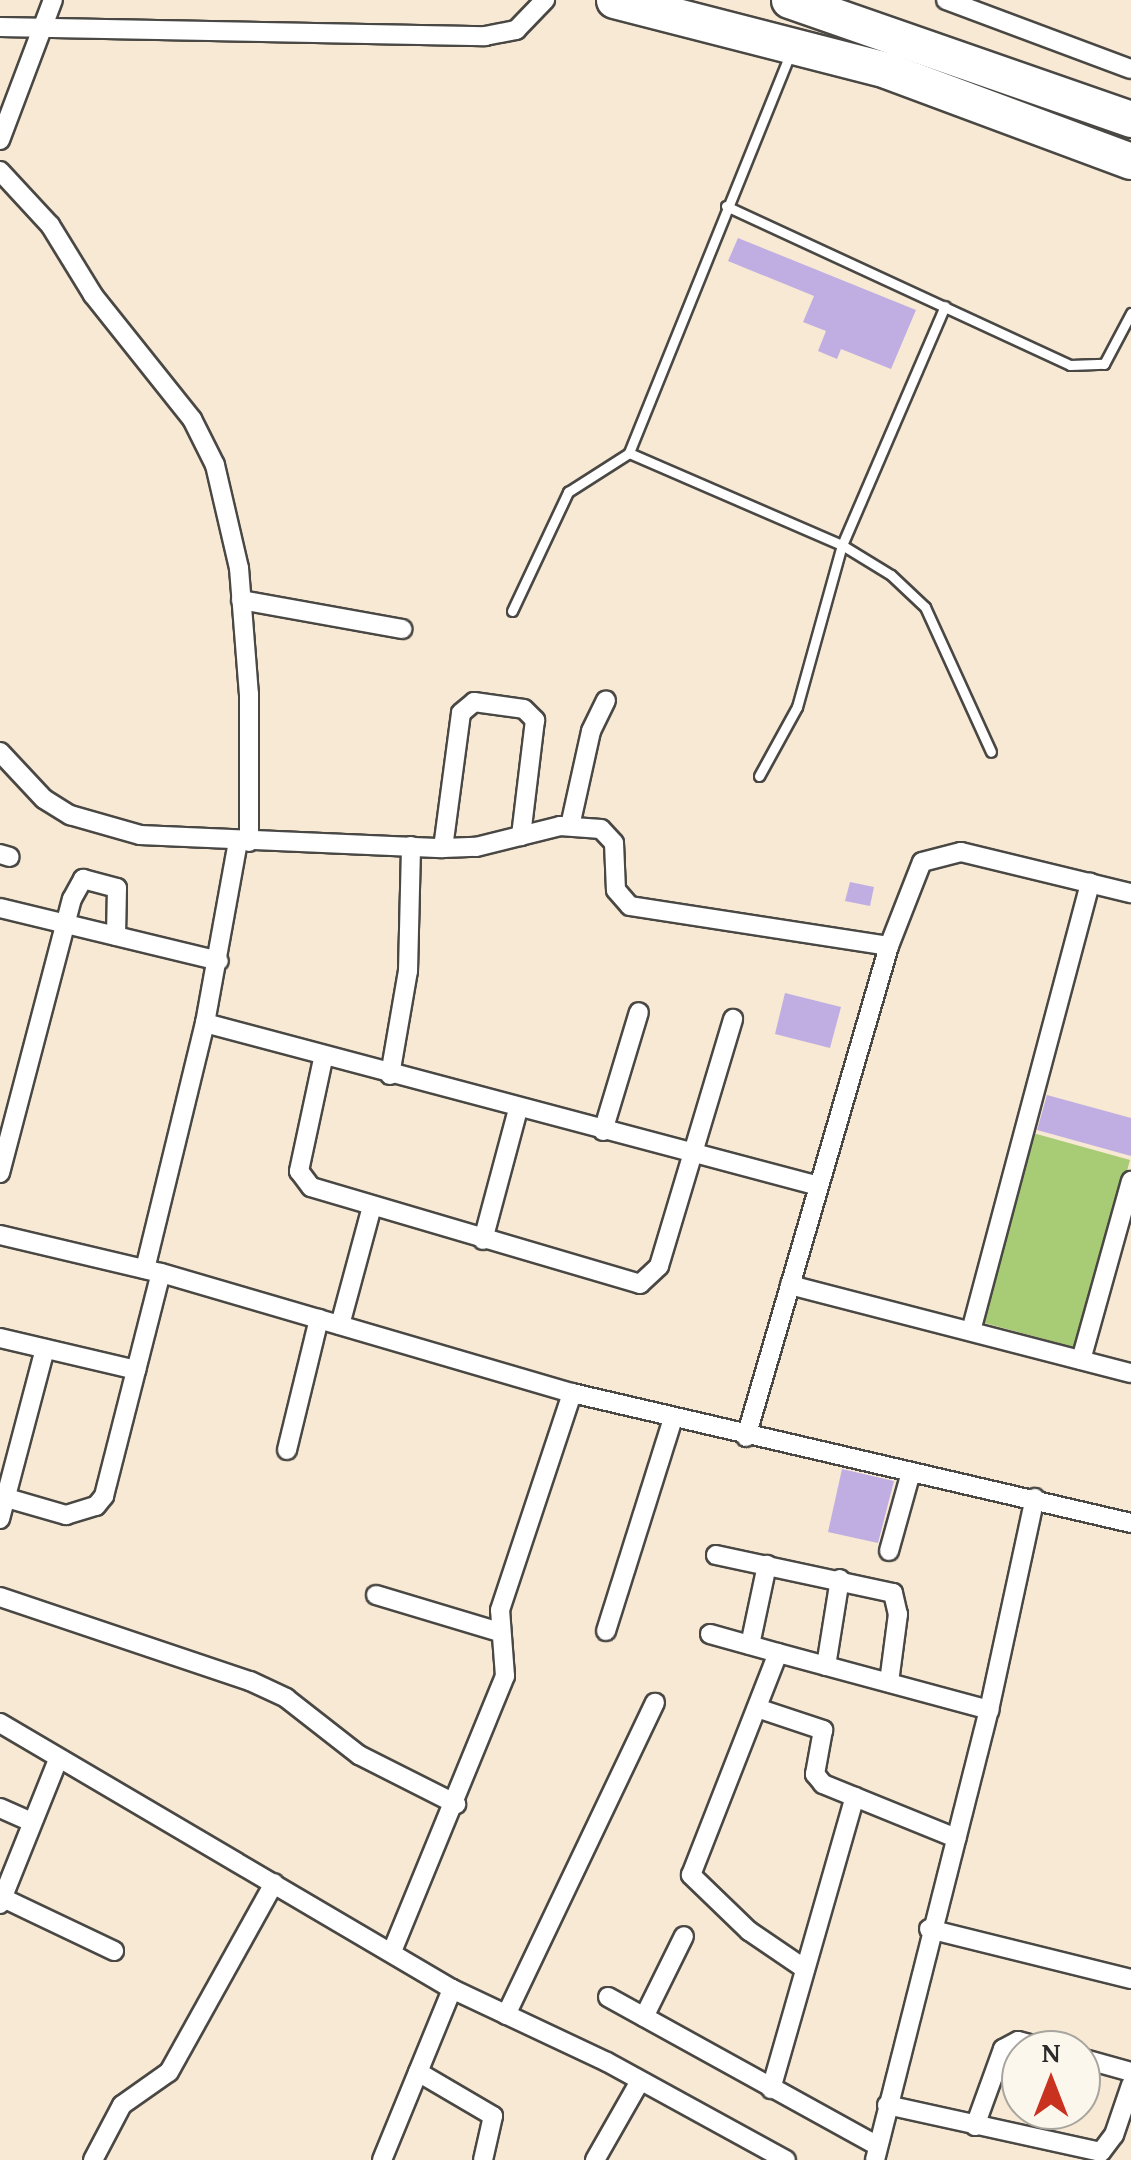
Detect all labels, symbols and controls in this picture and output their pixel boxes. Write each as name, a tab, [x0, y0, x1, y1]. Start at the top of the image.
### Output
north arrow	[1001, 2030, 1101, 2130]
text: N	[1042, 2031, 1060, 2072]

